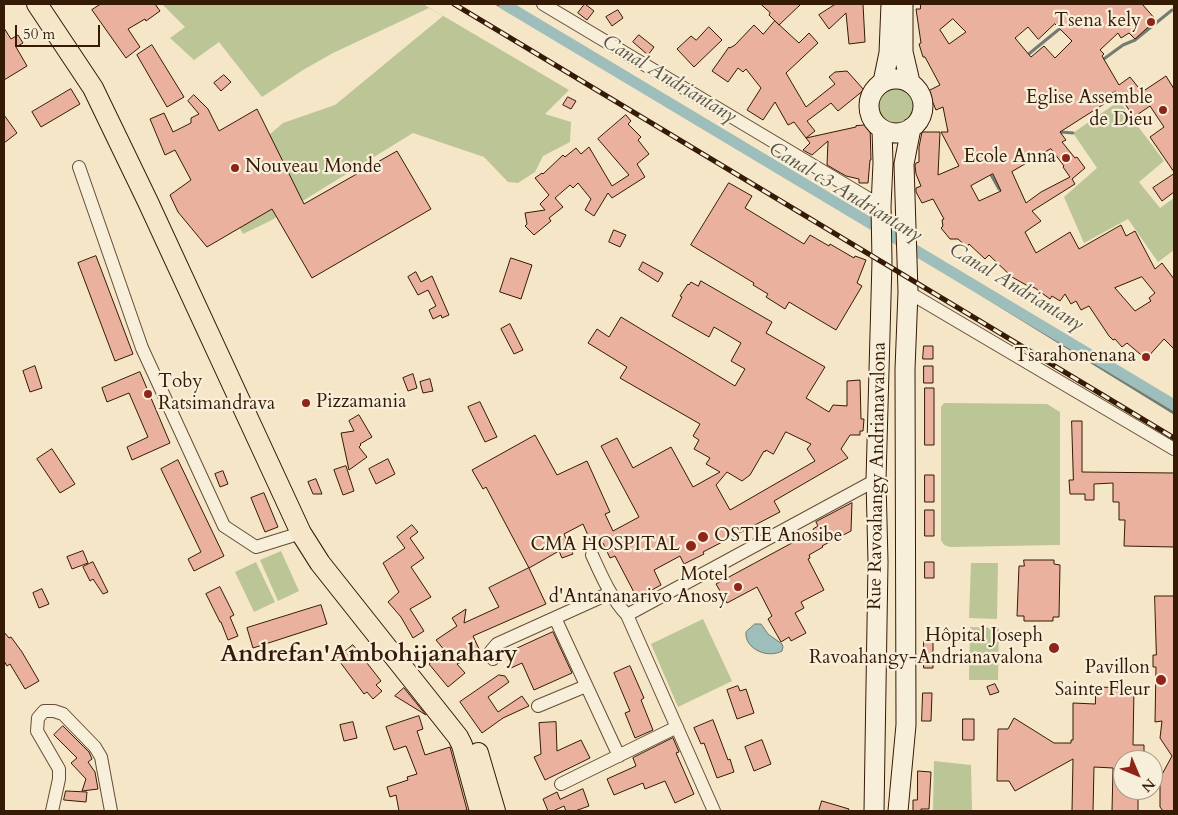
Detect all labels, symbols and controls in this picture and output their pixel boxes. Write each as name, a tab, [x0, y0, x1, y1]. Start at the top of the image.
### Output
place label: Tsena kely	[1054, 11, 1141, 33]
scale bar	[18, 15, 102, 47]
marker: Tsena kely	[1145, 16, 1157, 28]
text: 50 m	[23, 24, 55, 44]
water label: Canal Andriantany	[598, 30, 740, 130]
place label: Eglise Assemble de Dieu	[1026, 88, 1153, 132]
marker: Eglise Assemble de Dieu	[1157, 104, 1169, 116]
water label: Canal c3 Andriantany	[764, 138, 926, 248]
place label: Ecole Anna	[963, 147, 1056, 169]
marker: Ecole Anna	[1060, 152, 1072, 164]
place label: Nouveau Monde	[245, 157, 382, 179]
marker: Nouveau Monde	[229, 162, 241, 174]
water label: Canal Andriantany	[945, 238, 1087, 338]
street label: Rue Ravoahangy Andrianavalona	[864, 342, 892, 610]
place label: Tsarahonenana	[1014, 346, 1136, 368]
marker: Tsarahonenana	[1140, 351, 1152, 363]
place label: Toby Ratsimandrava	[158, 372, 275, 416]
marker: Toby Ratsimandrava	[142, 388, 154, 400]
place label: Pizzamania	[316, 392, 406, 414]
marker: Pizzamania	[300, 397, 312, 409]
place label: OSTIE Anosibe	[714, 526, 842, 548]
marker: OSTIE Anosibe	[696, 530, 710, 544]
place label: CMA HOSPITAL	[530, 535, 680, 557]
marker: CMA HOSPITAL	[684, 539, 698, 553]
place label: Motel d'Antananarivo Anosy	[549, 565, 728, 609]
marker: Motel d'Antananarivo Anosy	[732, 581, 744, 593]
place label: Hôpital Joseph Ravoahangy-Andrianavalona	[809, 626, 1043, 670]
district label: Andrefan'Ambohijanahary	[220, 641, 518, 669]
marker: Hôpital Joseph Ravoahangy-Andrianavalona	[1047, 641, 1061, 655]
place label: Pavillon Sainte Fleur	[1055, 658, 1150, 702]
marker: Pavillon Sainte Fleur	[1154, 673, 1168, 687]
north arrow	[1113, 750, 1163, 800]
text: N	[1137, 774, 1159, 796]

